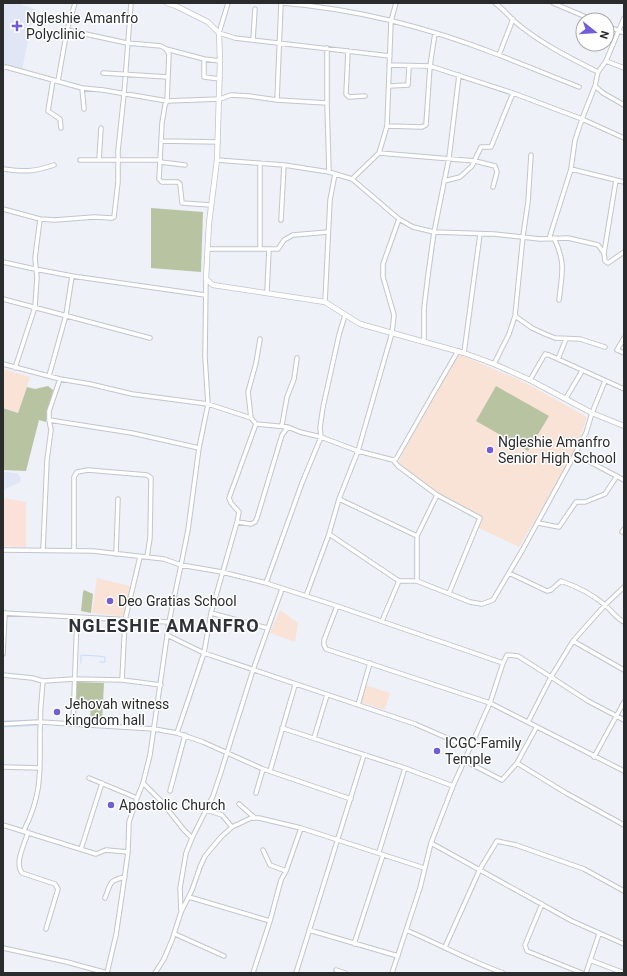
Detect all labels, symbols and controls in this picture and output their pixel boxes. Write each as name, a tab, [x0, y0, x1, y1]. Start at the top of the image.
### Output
place label: Ngleshie Amanfro Polyclinic	[26, 10, 138, 42]
north arrow	[575, 12, 615, 52]
marker: Ngleshie Amanfro Polyclinic	[11, 20, 23, 32]
text: N	[597, 29, 611, 41]
place label: Ngleshie Amanfro Senior High School	[498, 434, 616, 466]
marker: Ngleshie Amanfro Senior High School	[485, 445, 495, 455]
place label: Deo Gratias School	[118, 593, 237, 609]
marker: Deo Gratias School	[105, 596, 115, 606]
district label: NGLESHIE AMANFRO	[68, 615, 260, 636]
place label: Jehovah witness kingdom hall	[65, 696, 169, 728]
marker: Jehovah witness kingdom hall	[52, 707, 62, 717]
place label: ICGC-Family Temple	[445, 735, 522, 767]
marker: ICGC-Family Temple	[432, 746, 442, 756]
place label: Apostolic Church	[119, 797, 225, 813]
marker: Apostolic Church	[106, 800, 116, 810]

